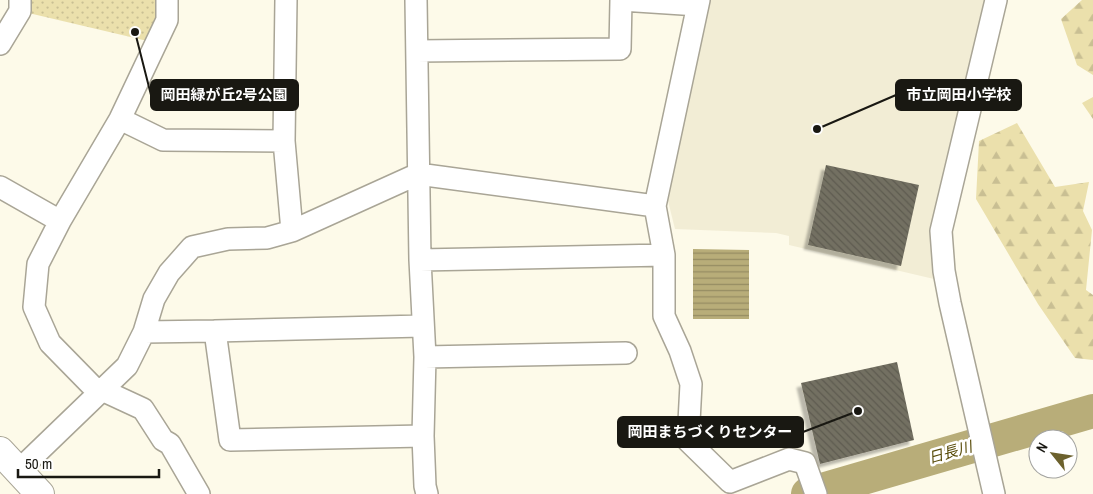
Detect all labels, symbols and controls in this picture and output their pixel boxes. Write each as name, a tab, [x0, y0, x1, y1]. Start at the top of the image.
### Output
callout: 岡田緑が丘2号公園	[151, 80, 298, 110]
callout: 市立岡田小学校	[896, 80, 1021, 110]
text: 岡田緑が丘2号公園	[161, 84, 287, 105]
text: 市立岡田小学校	[906, 84, 1012, 105]
callout: 岡田まちづくりセンター	[618, 417, 803, 447]
text: 岡田まちづくりセンター	[627, 421, 793, 442]
north arrow	[1028, 429, 1078, 479]
water label: 日長川	[925, 435, 976, 468]
text: N	[1032, 439, 1052, 456]
scale bar	[18, 446, 159, 478]
text: 50 m	[25, 453, 52, 474]

